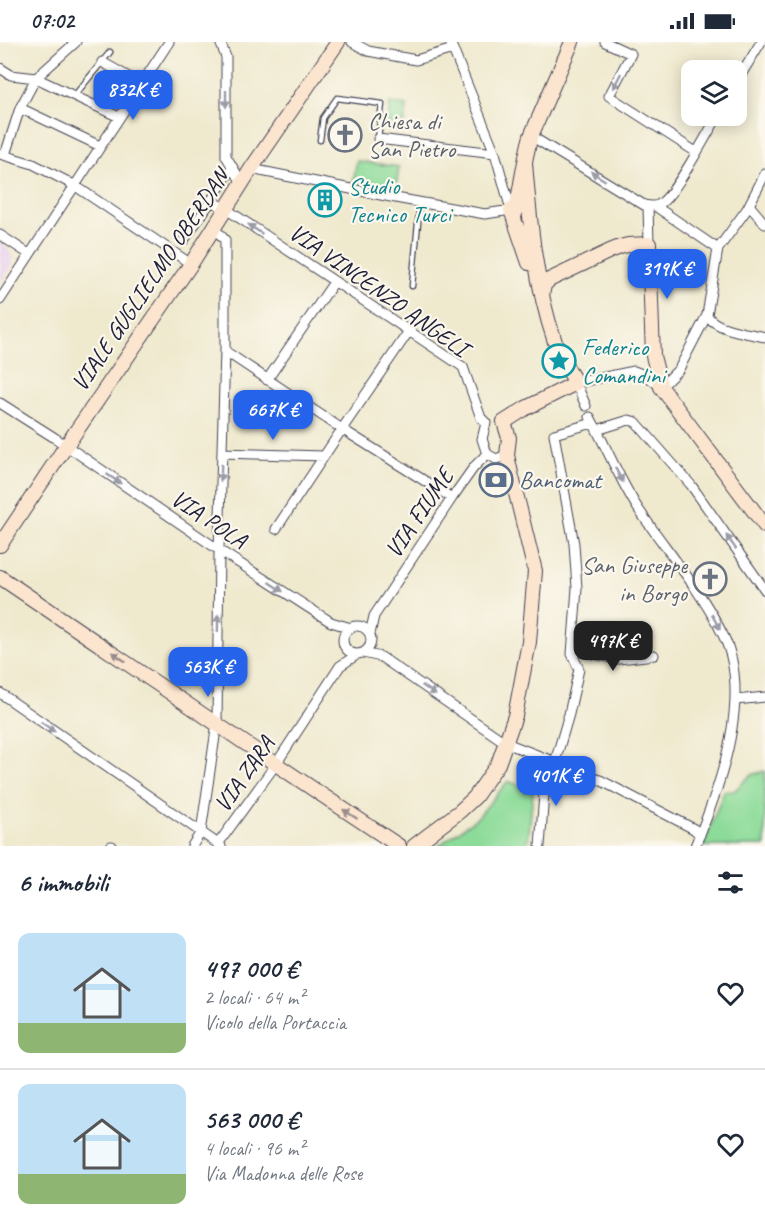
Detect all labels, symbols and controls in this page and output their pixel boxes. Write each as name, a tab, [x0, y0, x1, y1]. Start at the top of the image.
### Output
text: 07:02	[30, 7, 74, 35]
map controls	[681, 60, 747, 126]
button: layers	[681, 60, 747, 126]
pin: 832K €	[84, 70, 182, 121]
one-way arrow	[612, 73, 621, 90]
text: 832K €	[108, 77, 159, 102]
one-way arrow	[221, 90, 231, 109]
place label: Chiesa di San Pietro	[368, 106, 457, 164]
church icon: Chiesa di San Pietro	[327, 117, 363, 153]
street label: VIALE GUGLIELMO OBERDAN	[65, 161, 237, 397]
place label: Studio Tecnico Turci	[348, 171, 453, 229]
one-way arrow	[590, 171, 606, 182]
building icon: Studio Tecnico Turci	[307, 182, 343, 218]
street label: VIA VINCENZO ANGELI	[284, 217, 479, 366]
one-way arrow	[247, 224, 263, 235]
pin: 319K €	[618, 249, 716, 300]
text: 319K €	[642, 256, 692, 281]
place label: Federico Comandini	[582, 332, 667, 390]
place icon: Federico Comandini	[541, 343, 577, 379]
pin: 667K €	[224, 390, 322, 441]
text: 667K €	[247, 397, 299, 422]
street label: VIA FIUME	[378, 460, 461, 563]
bank icon: Bancomat	[478, 462, 514, 498]
one-way arrow	[216, 463, 226, 482]
place label: Bancomat	[519, 465, 603, 495]
one-way arrow	[614, 467, 624, 484]
one-way arrow	[106, 473, 122, 484]
street label: VIA POLA	[165, 483, 253, 556]
one-way arrow	[725, 535, 737, 551]
place label: San Giuseppe in Borgo	[581, 550, 689, 608]
church icon: San Giuseppe in Borgo	[692, 561, 728, 597]
one-way arrow	[268, 581, 284, 592]
one-way arrow	[213, 613, 223, 632]
one-way arrow	[711, 614, 721, 631]
pin: 497K €	[564, 621, 662, 672]
text: 497K €	[588, 628, 638, 653]
pin: 563K €	[159, 647, 257, 698]
one-way arrow	[111, 652, 128, 663]
text: 563K €	[182, 654, 234, 679]
one-way arrow	[421, 684, 437, 695]
one-way arrow	[40, 721, 56, 733]
street label: VIA ZARA	[207, 730, 281, 818]
pin: 401K €	[507, 756, 605, 807]
text: 401K €	[531, 763, 582, 788]
one-way arrow	[343, 808, 359, 820]
text: 6 immobili	[18, 866, 108, 899]
icon: filters	[714, 866, 747, 899]
text: 497 000 €	[204, 952, 298, 985]
icon: home	[66, 957, 138, 1029]
icon: heart	[714, 977, 747, 1010]
text: 2 locali · 64 m²	[204, 985, 304, 1010]
text: Vicolo della Portaccia	[204, 1010, 346, 1035]
text: 563 000 €	[204, 1103, 299, 1136]
icon: home	[66, 1108, 138, 1180]
icon: heart	[714, 1128, 747, 1161]
text: 4 locali · 96 m²	[204, 1136, 304, 1161]
text: Via Madonna delle Rose	[204, 1161, 362, 1186]

